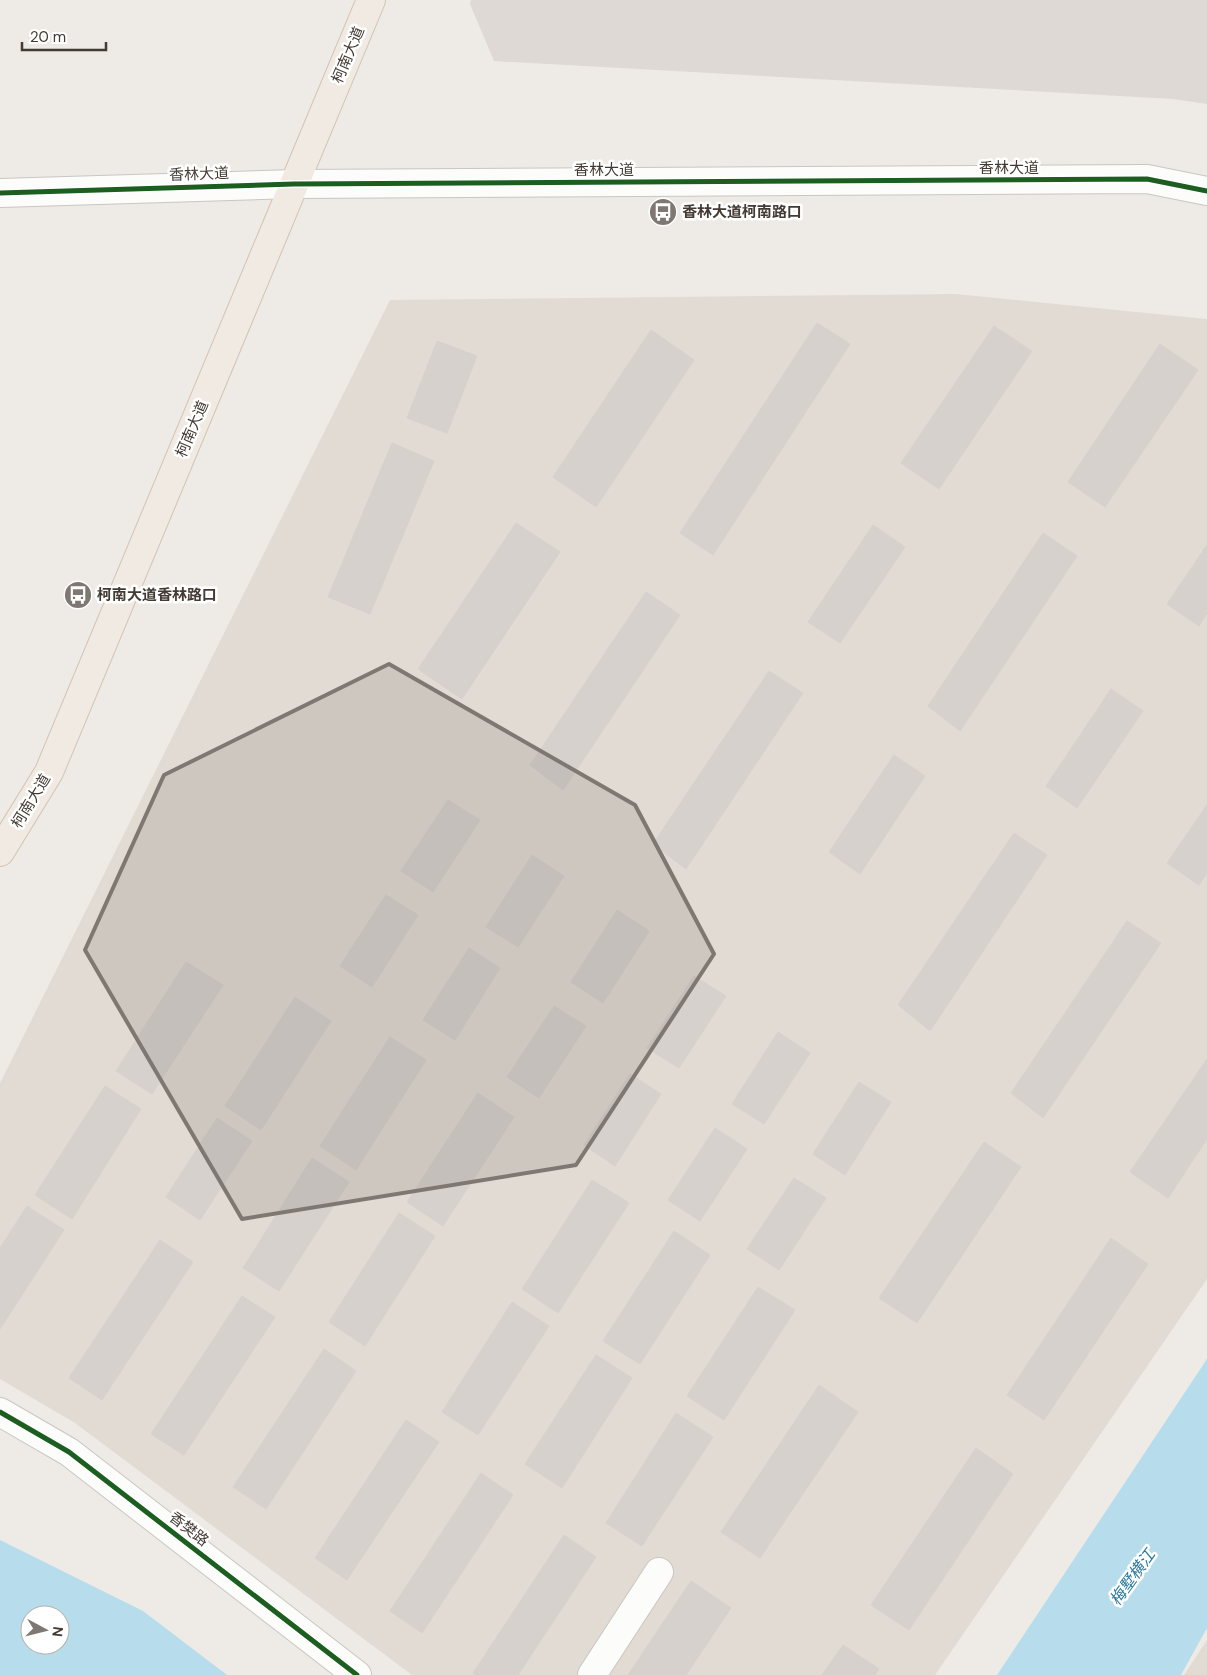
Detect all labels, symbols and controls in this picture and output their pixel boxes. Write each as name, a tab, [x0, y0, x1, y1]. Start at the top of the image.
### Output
scale bar	[22, 20, 106, 52]
street label: 柯南大道	[327, 23, 369, 87]
text: 20 m	[30, 27, 66, 47]
street label: 香林大道	[979, 158, 1039, 178]
street label: 香林大道	[574, 160, 634, 180]
street label: 香林大道	[169, 163, 229, 185]
bus stop icon: 香林大道柯南路口	[648, 197, 678, 227]
place label: 香林大道柯南路口	[682, 202, 802, 222]
street label: 柯南大道	[171, 397, 213, 461]
bus stop icon: 柯南大道香林路口	[63, 580, 93, 610]
place label: 柯南大道香林路口	[97, 585, 217, 605]
street label: 柯南大道	[7, 770, 55, 832]
street label: 香樊路	[165, 1507, 213, 1551]
water label: 梅墅横江	[1105, 1544, 1161, 1609]
north arrow	[20, 1605, 70, 1655]
text: N	[48, 1625, 67, 1638]

